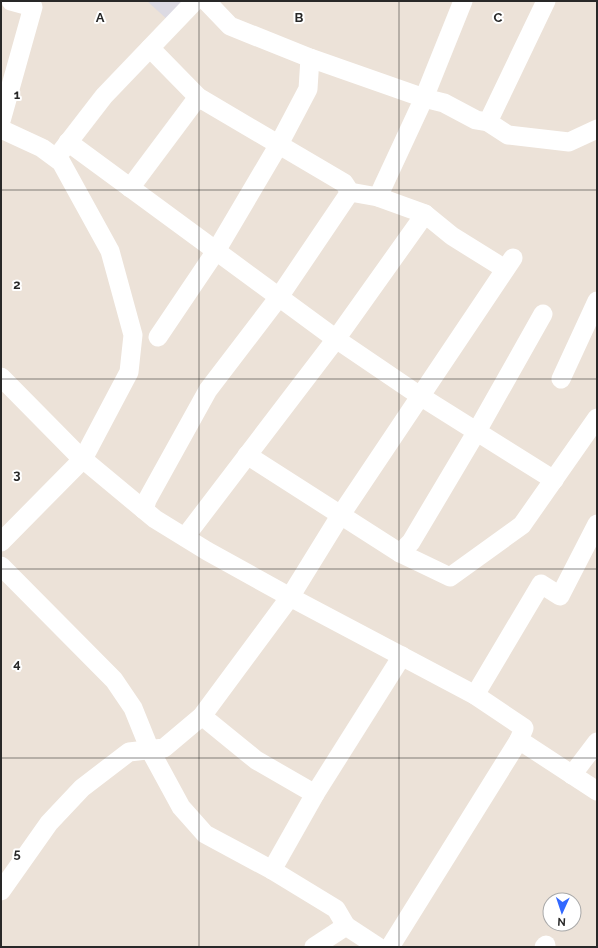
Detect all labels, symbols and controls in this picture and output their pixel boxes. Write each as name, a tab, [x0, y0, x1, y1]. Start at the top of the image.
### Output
text: A	[96, 10, 105, 25]
text: B	[295, 10, 304, 25]
text: C	[494, 10, 503, 25]
text: 1	[14, 87, 21, 102]
text: 2	[13, 277, 21, 292]
text: 3	[13, 467, 21, 482]
text: 4	[13, 656, 21, 671]
text: 5	[13, 846, 21, 861]
north arrow	[542, 892, 582, 932]
text: N	[557, 915, 566, 928]

